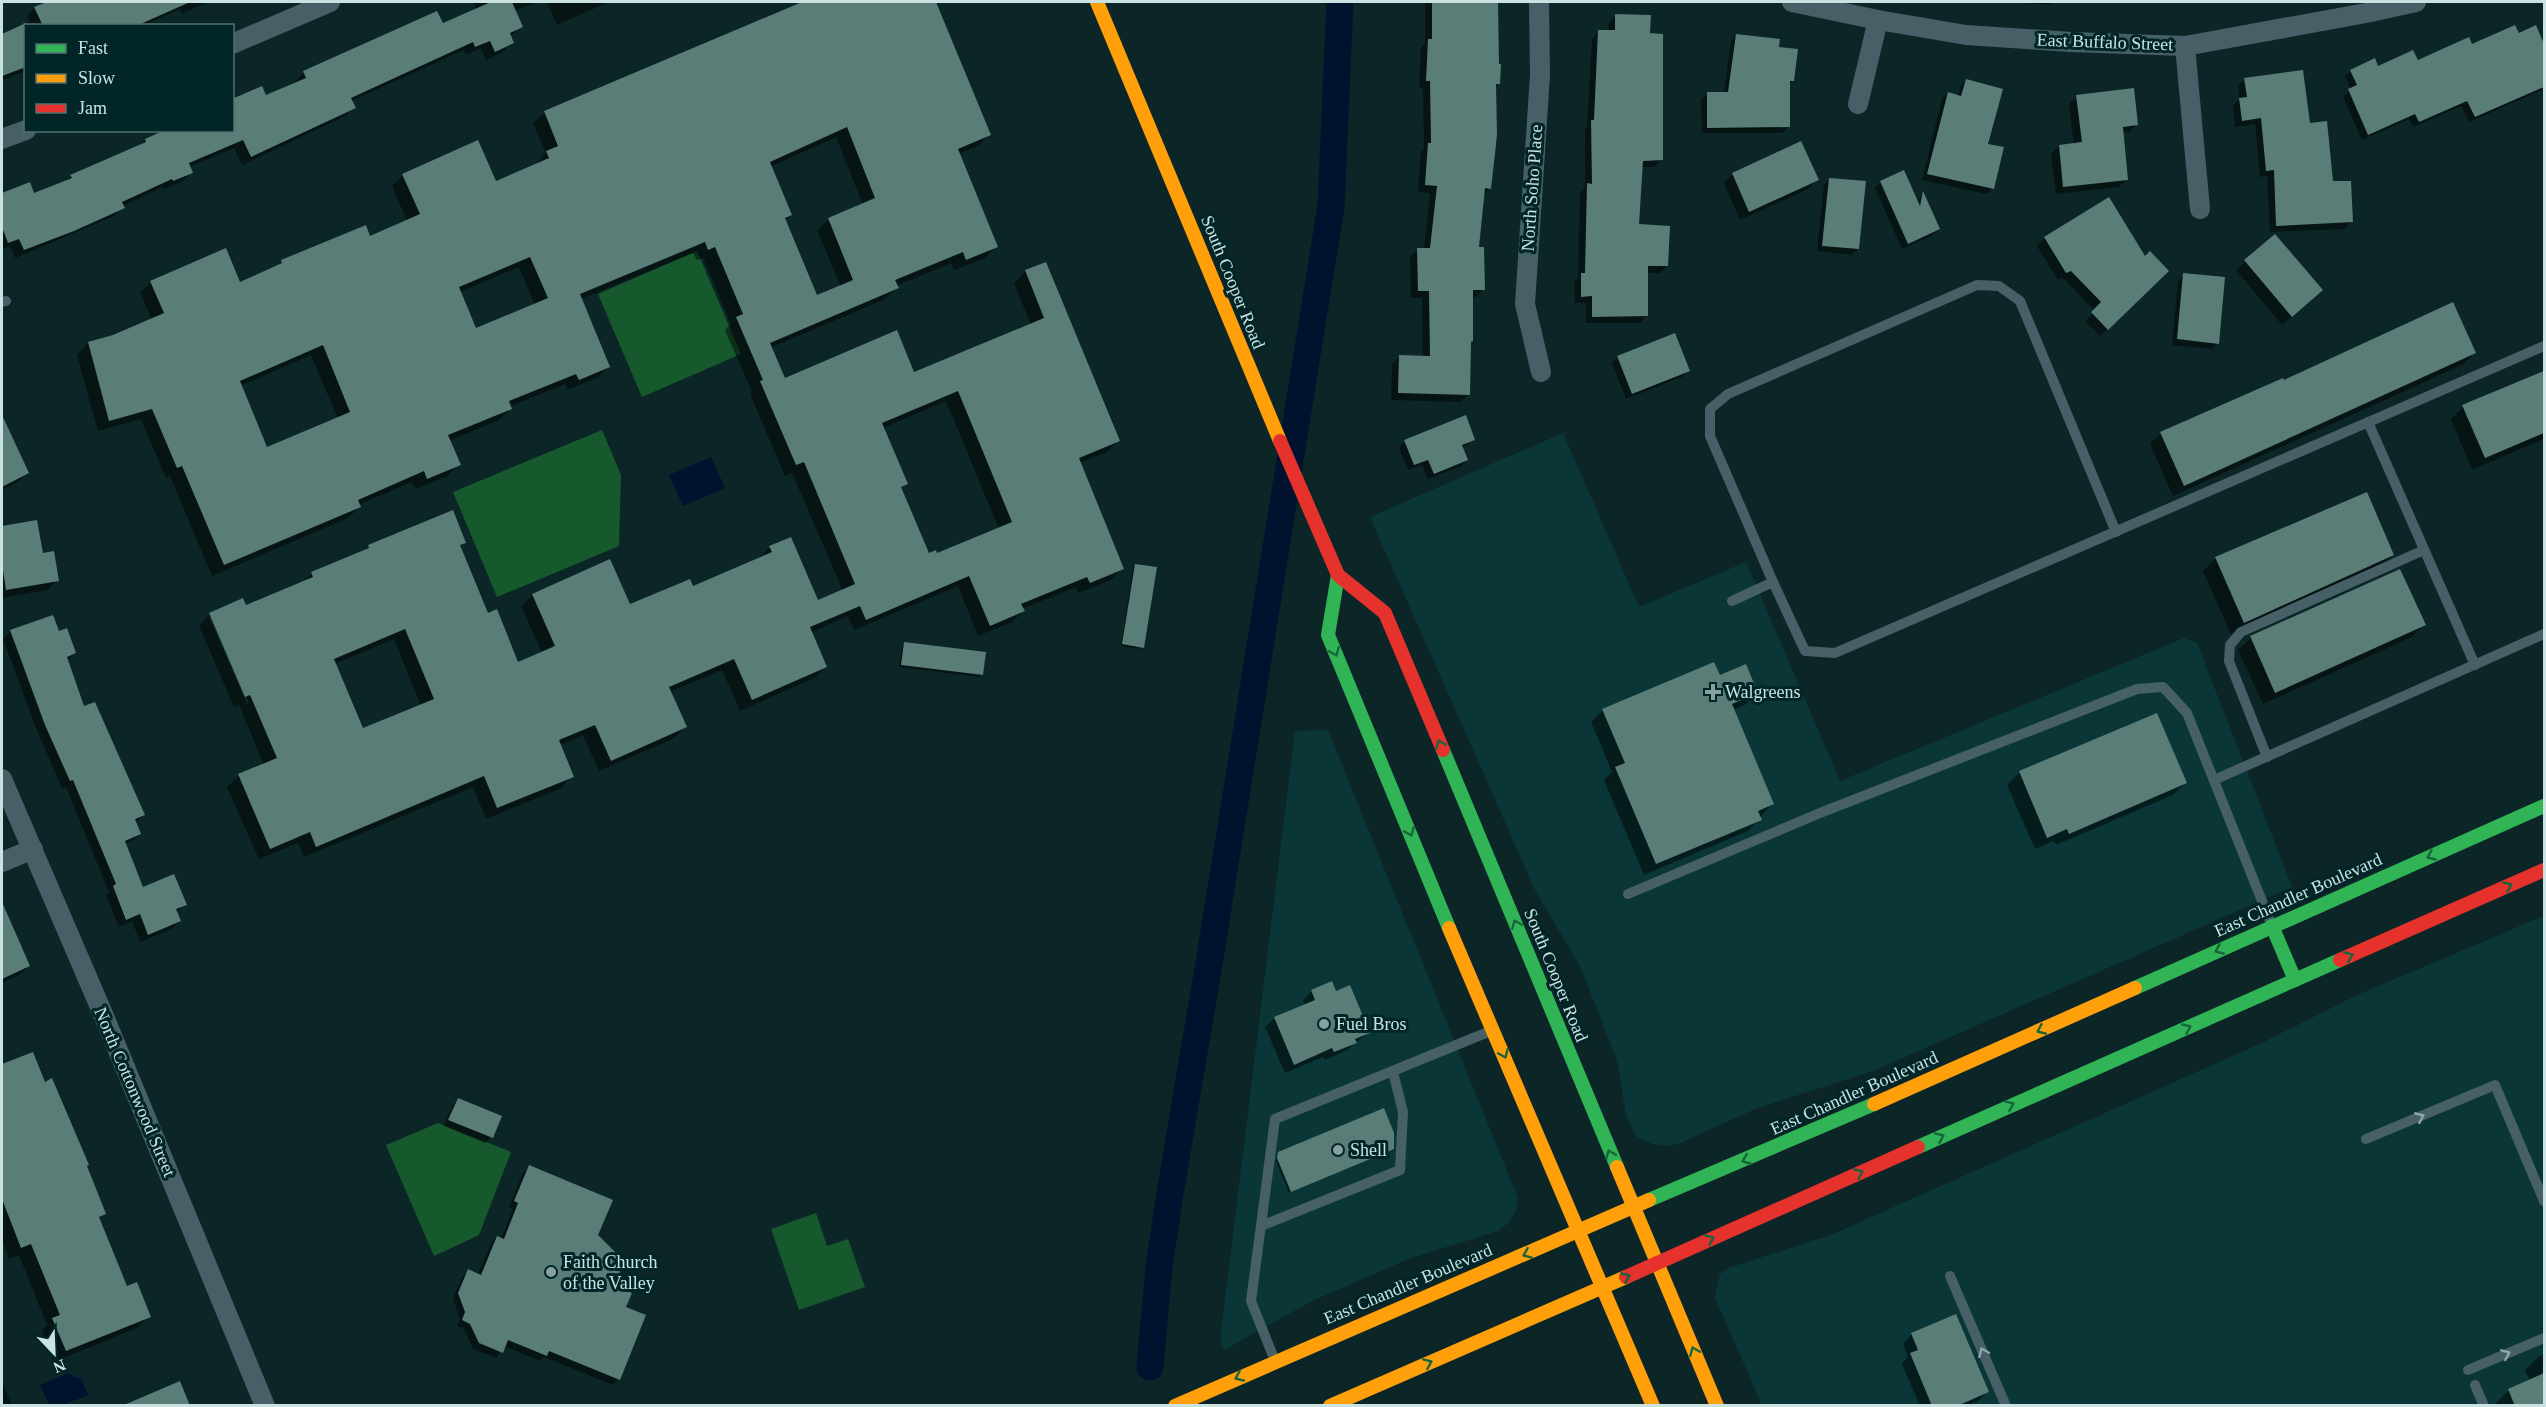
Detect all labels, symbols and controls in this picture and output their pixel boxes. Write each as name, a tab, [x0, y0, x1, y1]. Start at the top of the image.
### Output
legend	[24, 24, 234, 132]
street label: East Buffalo Street	[2036, 30, 2174, 54]
text: Fast	[78, 38, 108, 58]
text: Slow	[78, 68, 115, 88]
text: Jam	[78, 98, 107, 118]
street label: North Soho Place	[1518, 124, 1546, 252]
street label: South Cooper Road	[1197, 212, 1269, 352]
one-way arrow	[1328, 646, 1340, 657]
place label: Walgreens	[1725, 682, 1801, 702]
marker: Walgreens	[1706, 685, 1720, 699]
one-way arrow	[1435, 739, 1447, 750]
one-way arrow	[1403, 826, 1415, 837]
street label: East Chandler Boulevard	[2211, 849, 2385, 941]
one-way arrow	[2427, 849, 2438, 861]
one-way arrow	[2502, 881, 2513, 893]
street label: South Cooper Road	[1520, 905, 1592, 1045]
one-way arrow	[1511, 919, 1523, 930]
one-way arrow	[2214, 943, 2225, 955]
one-way arrow	[2342, 951, 2353, 963]
street label: North Cottonwood Street	[90, 1004, 180, 1180]
place label: Fuel Bros	[1336, 1014, 1407, 1034]
marker: Fuel Bros	[1317, 1017, 1331, 1031]
one-way arrow	[2037, 1023, 2048, 1035]
one-way arrow	[2180, 1023, 2191, 1035]
street label: East Chandler Boulevard	[1767, 1047, 1941, 1139]
one-way arrow	[1497, 1048, 1509, 1059]
one-way arrow	[2004, 1100, 2015, 1112]
one-way arrow	[2414, 1112, 2425, 1124]
one-way arrow	[1933, 1132, 1944, 1144]
place label: Shell	[1350, 1140, 1387, 1160]
marker: Shell	[1331, 1143, 1345, 1157]
one-way arrow	[1605, 1149, 1617, 1160]
one-way arrow	[1741, 1153, 1752, 1165]
one-way arrow	[1852, 1168, 1863, 1180]
one-way arrow	[1704, 1235, 1715, 1247]
street label: East Chandler Boulevard	[1321, 1239, 1495, 1329]
one-way arrow	[1522, 1246, 1533, 1258]
place label: Faith Church of the Valley	[563, 1252, 658, 1293]
marker: Faith Church of the Valley	[544, 1265, 558, 1279]
one-way arrow	[1619, 1272, 1630, 1284]
north arrow	[24, 1323, 84, 1383]
one-way arrow	[1689, 1347, 1701, 1358]
one-way arrow	[1978, 1347, 1990, 1358]
one-way arrow	[2500, 1349, 2511, 1361]
text: N	[51, 1356, 68, 1377]
one-way arrow	[1421, 1358, 1432, 1370]
one-way arrow	[1234, 1370, 1245, 1382]

